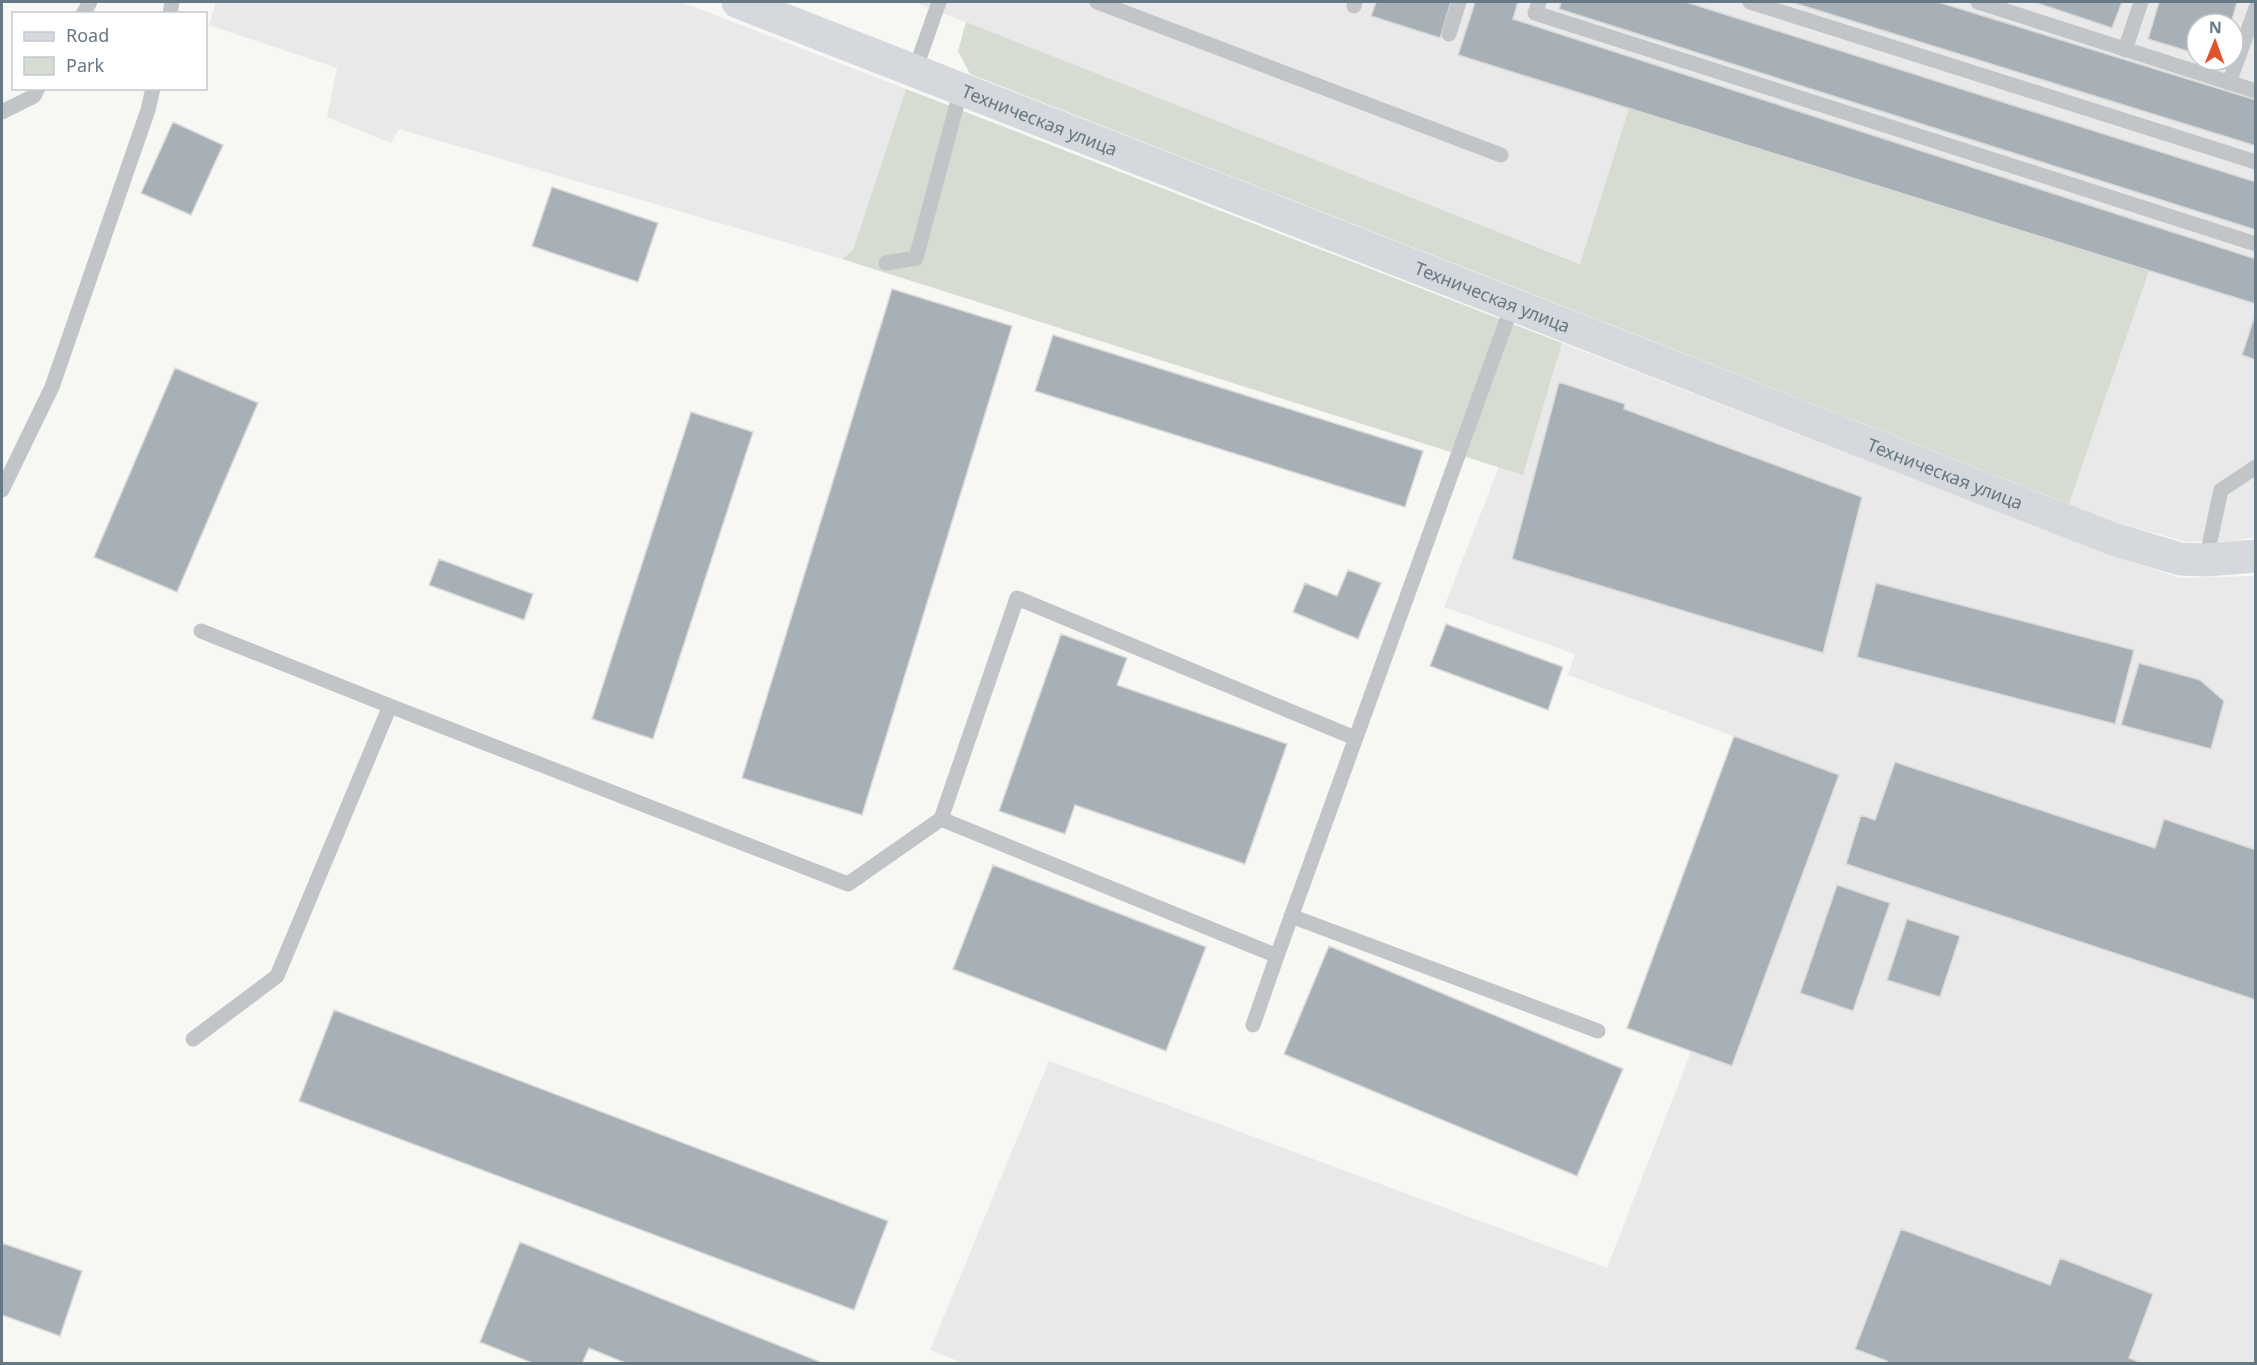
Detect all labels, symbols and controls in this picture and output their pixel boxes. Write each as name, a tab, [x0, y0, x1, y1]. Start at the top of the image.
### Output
legend	[12, 12, 207, 90]
north arrow	[2185, 12, 2245, 72]
text: N	[2209, 16, 2222, 38]
text: Road	[66, 23, 109, 47]
text: Park	[66, 53, 104, 77]
street label: Техническая улица	[959, 79, 1121, 161]
street label: Техническая улица	[1411, 255, 1574, 338]
street label: Техническая улица	[1864, 432, 2026, 515]

